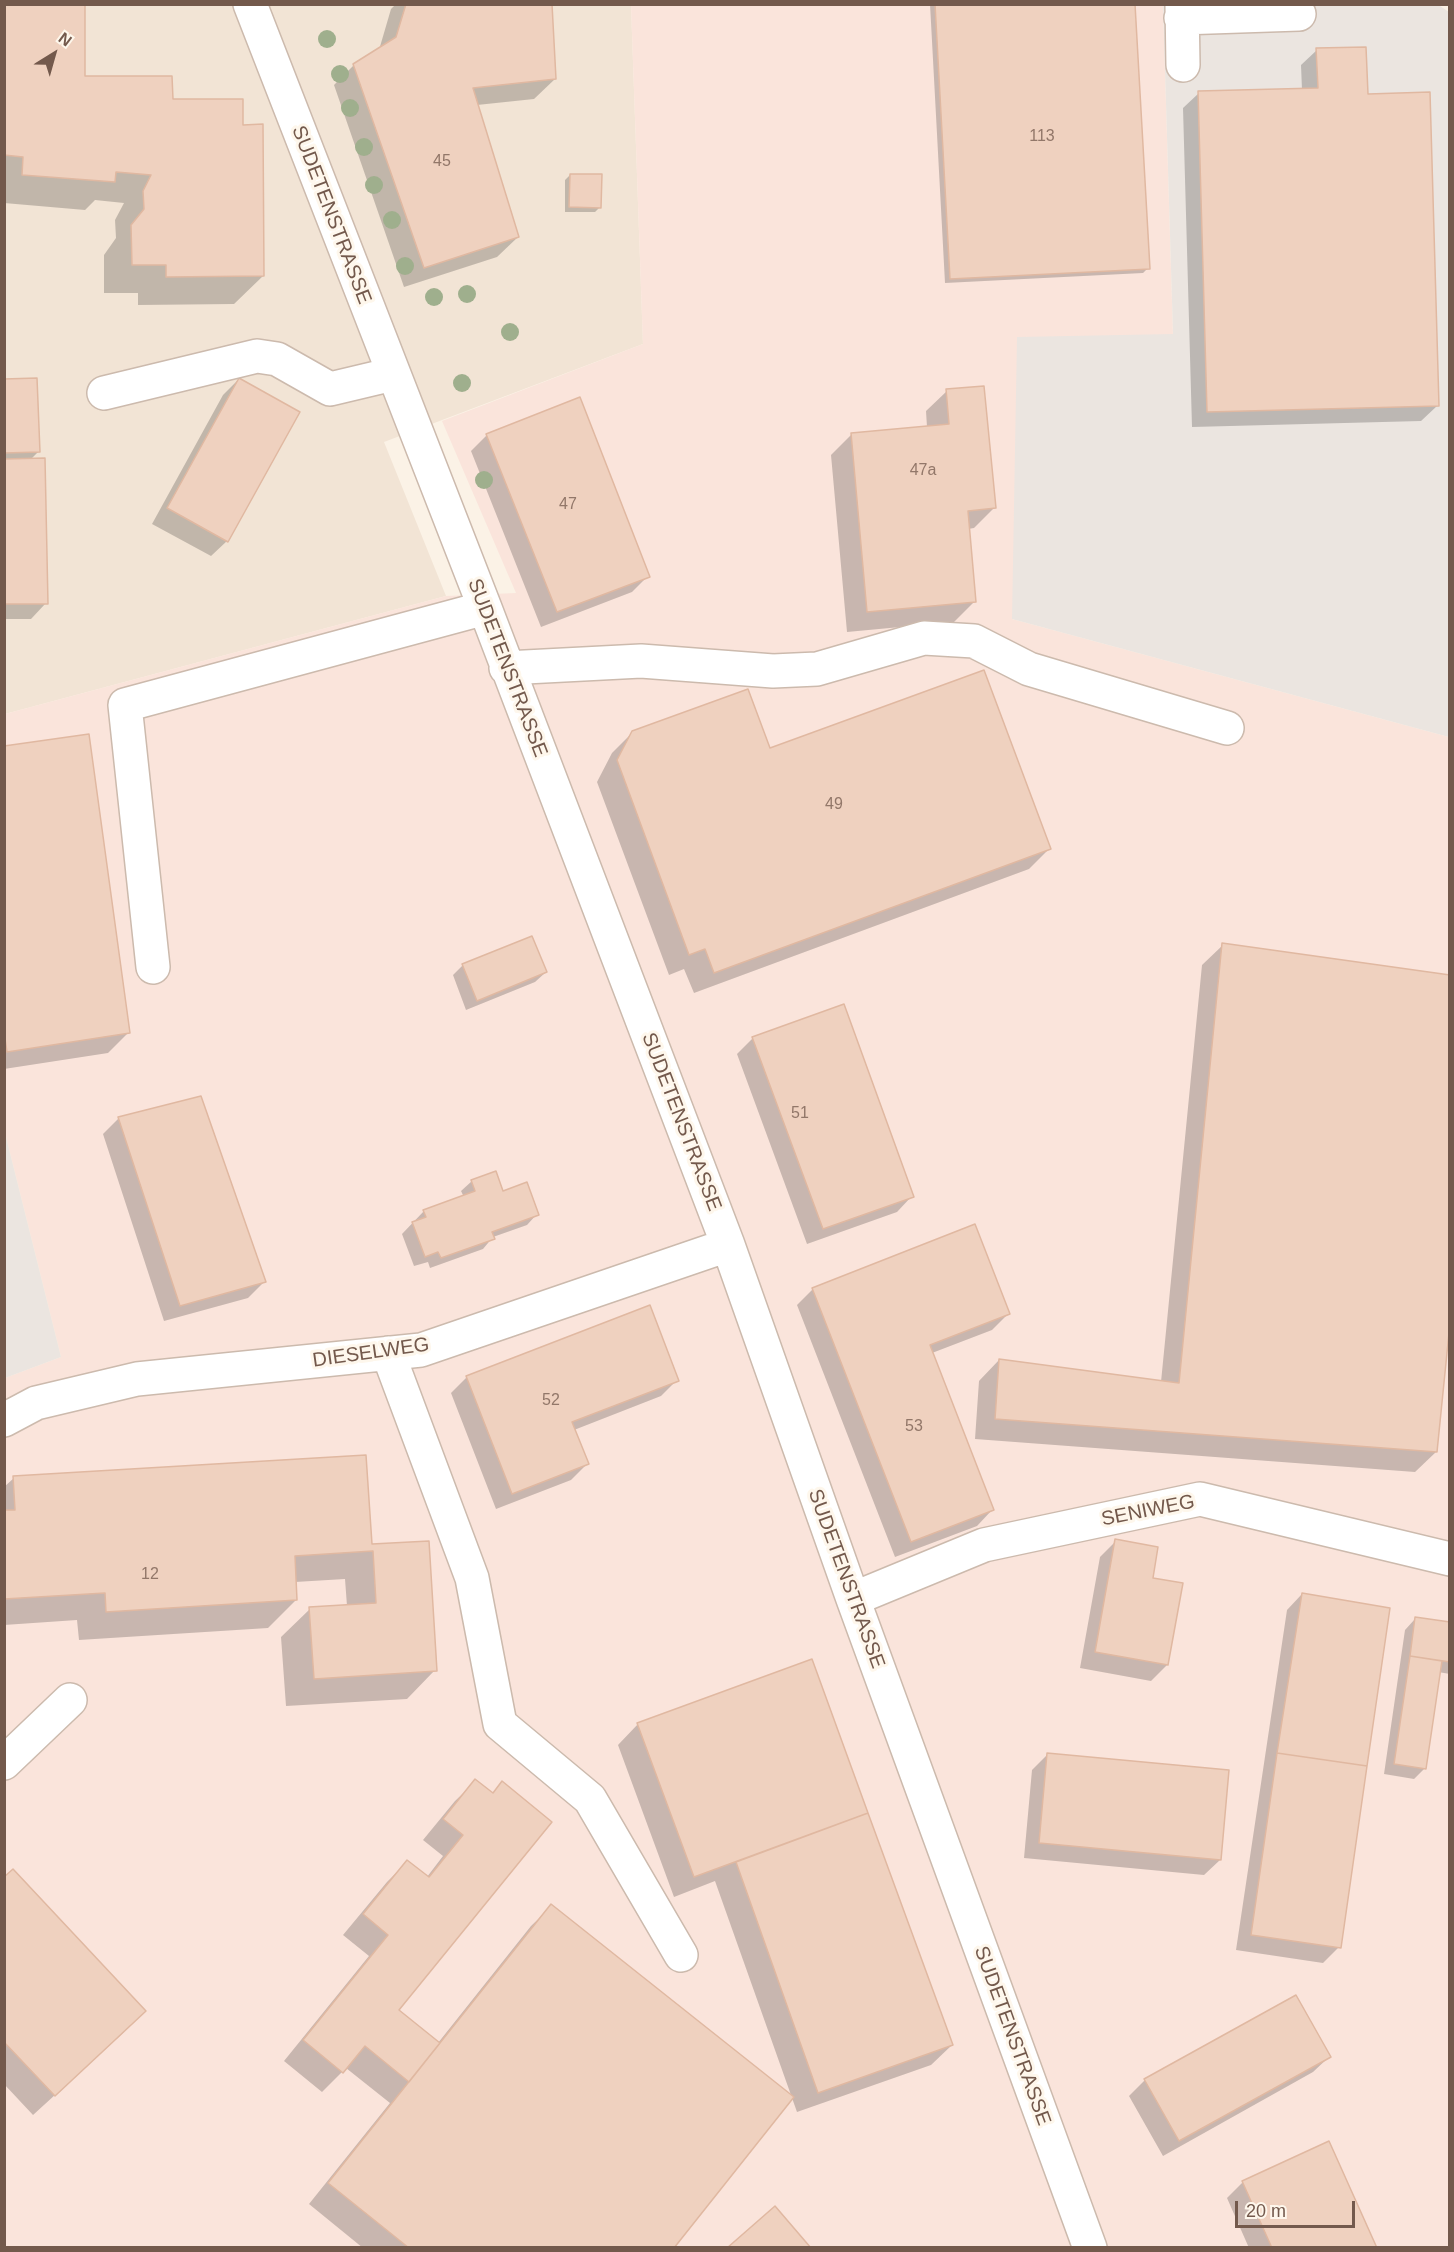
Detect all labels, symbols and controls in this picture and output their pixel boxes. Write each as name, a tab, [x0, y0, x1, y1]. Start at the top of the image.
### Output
north arrow	[24, 24, 84, 84]
text: N	[55, 29, 75, 49]
street label: SUDETENSTRASSE	[286, 123, 376, 307]
house number: 113	[1029, 127, 1055, 147]
house number: 45	[433, 152, 451, 172]
house number: 47a	[910, 461, 936, 481]
house number: 47	[559, 495, 577, 515]
street label: SUDETENSTRASSE	[462, 576, 552, 760]
house number: 49	[825, 795, 843, 815]
street label: SUDETENSTRASSE	[636, 1030, 726, 1214]
house number: 51	[791, 1104, 809, 1124]
street label: DIESELWEG	[311, 1333, 431, 1373]
house number: 52	[542, 1391, 560, 1411]
house number: 53	[905, 1417, 923, 1437]
street label: SUDETENSTRASSE	[802, 1486, 890, 1672]
street label: SENIWEG	[1099, 1490, 1197, 1532]
house number: 12	[141, 1565, 159, 1585]
street label: SUDETENSTRASSE	[968, 1943, 1056, 2129]
scale bar	[1238, 2189, 1358, 2227]
text: 20 m	[1246, 2201, 1286, 2221]

